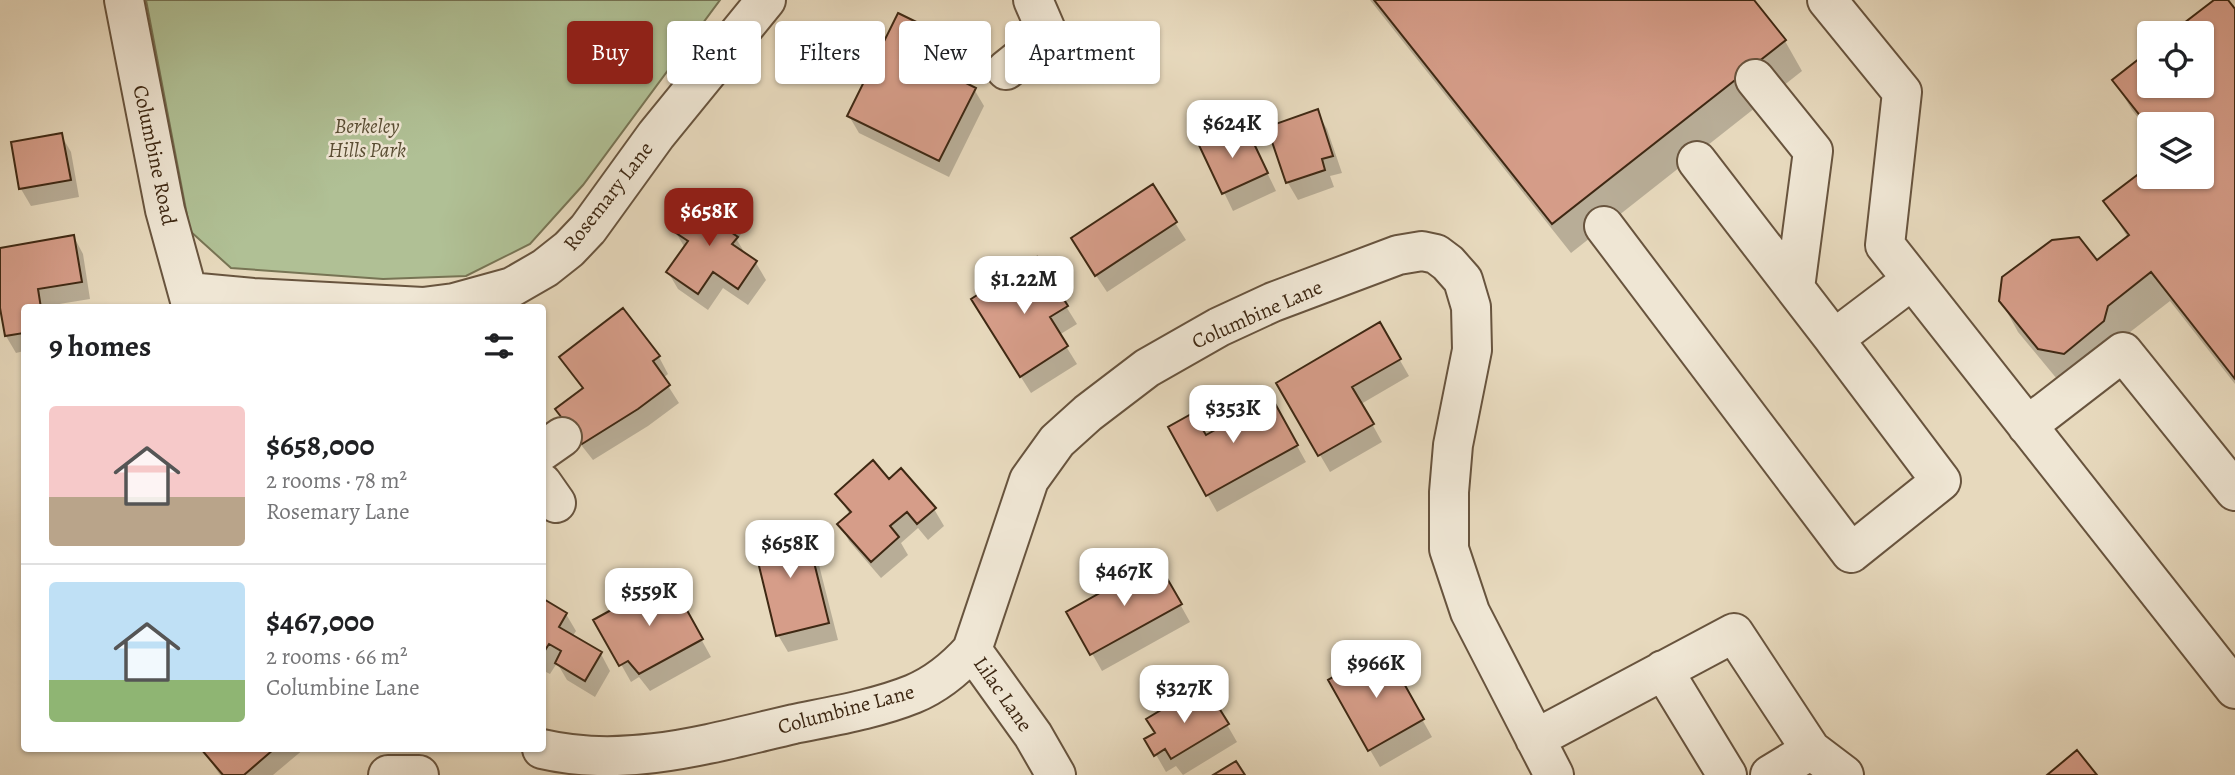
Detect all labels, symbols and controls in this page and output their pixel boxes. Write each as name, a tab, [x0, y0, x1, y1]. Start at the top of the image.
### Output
chip: Buy	[567, 21, 653, 84]
chip: Rent	[667, 21, 761, 84]
chip: Filters	[775, 21, 885, 84]
chip: New	[899, 21, 991, 84]
chip: Apartment	[1005, 21, 1160, 84]
map controls	[2137, 21, 2214, 189]
button: locate	[2137, 21, 2214, 98]
street label: Columbine Road	[126, 82, 184, 228]
pin: $624K	[1183, 100, 1281, 160]
text: $624K	[1203, 107, 1261, 138]
park label: Berkeley Hills Park	[328, 112, 406, 164]
button: layers	[2137, 112, 2214, 189]
street label: Rosemary Lane	[557, 136, 659, 256]
pin: $658K	[660, 188, 758, 248]
text: $658K	[680, 195, 738, 226]
pin: $1.22M	[967, 256, 1081, 316]
text: $1.22M	[991, 263, 1057, 294]
street label: Columbine Lane	[1187, 273, 1327, 355]
text: 9 homes	[49, 326, 151, 366]
icon: filters	[480, 327, 518, 365]
pin: $353K	[1184, 386, 1282, 445]
text: $353K	[1205, 392, 1261, 423]
text: $658,000	[266, 425, 375, 465]
icon: home	[105, 434, 189, 518]
text: 2 rooms · 78 m²	[266, 465, 407, 496]
text: Rosemary Lane	[266, 496, 409, 527]
pin: $658K	[741, 520, 839, 580]
text: $658K	[761, 527, 819, 558]
pin: $467K	[1075, 548, 1173, 608]
text: $467K	[1095, 555, 1153, 586]
pin: $559K	[600, 568, 698, 628]
text: $559K	[621, 575, 677, 606]
text: $467,000	[266, 601, 374, 641]
icon: home	[105, 610, 189, 694]
pin: $966K	[1327, 640, 1425, 700]
text: 2 rooms · 66 m²	[266, 641, 408, 672]
text: $966K	[1347, 647, 1405, 678]
street label: Lilac Lane	[967, 651, 1039, 737]
pin: $327K	[1135, 666, 1233, 725]
text: Columbine Lane	[266, 672, 420, 703]
text: $327K	[1156, 672, 1212, 703]
street label: Columbine Lane	[775, 677, 917, 741]

